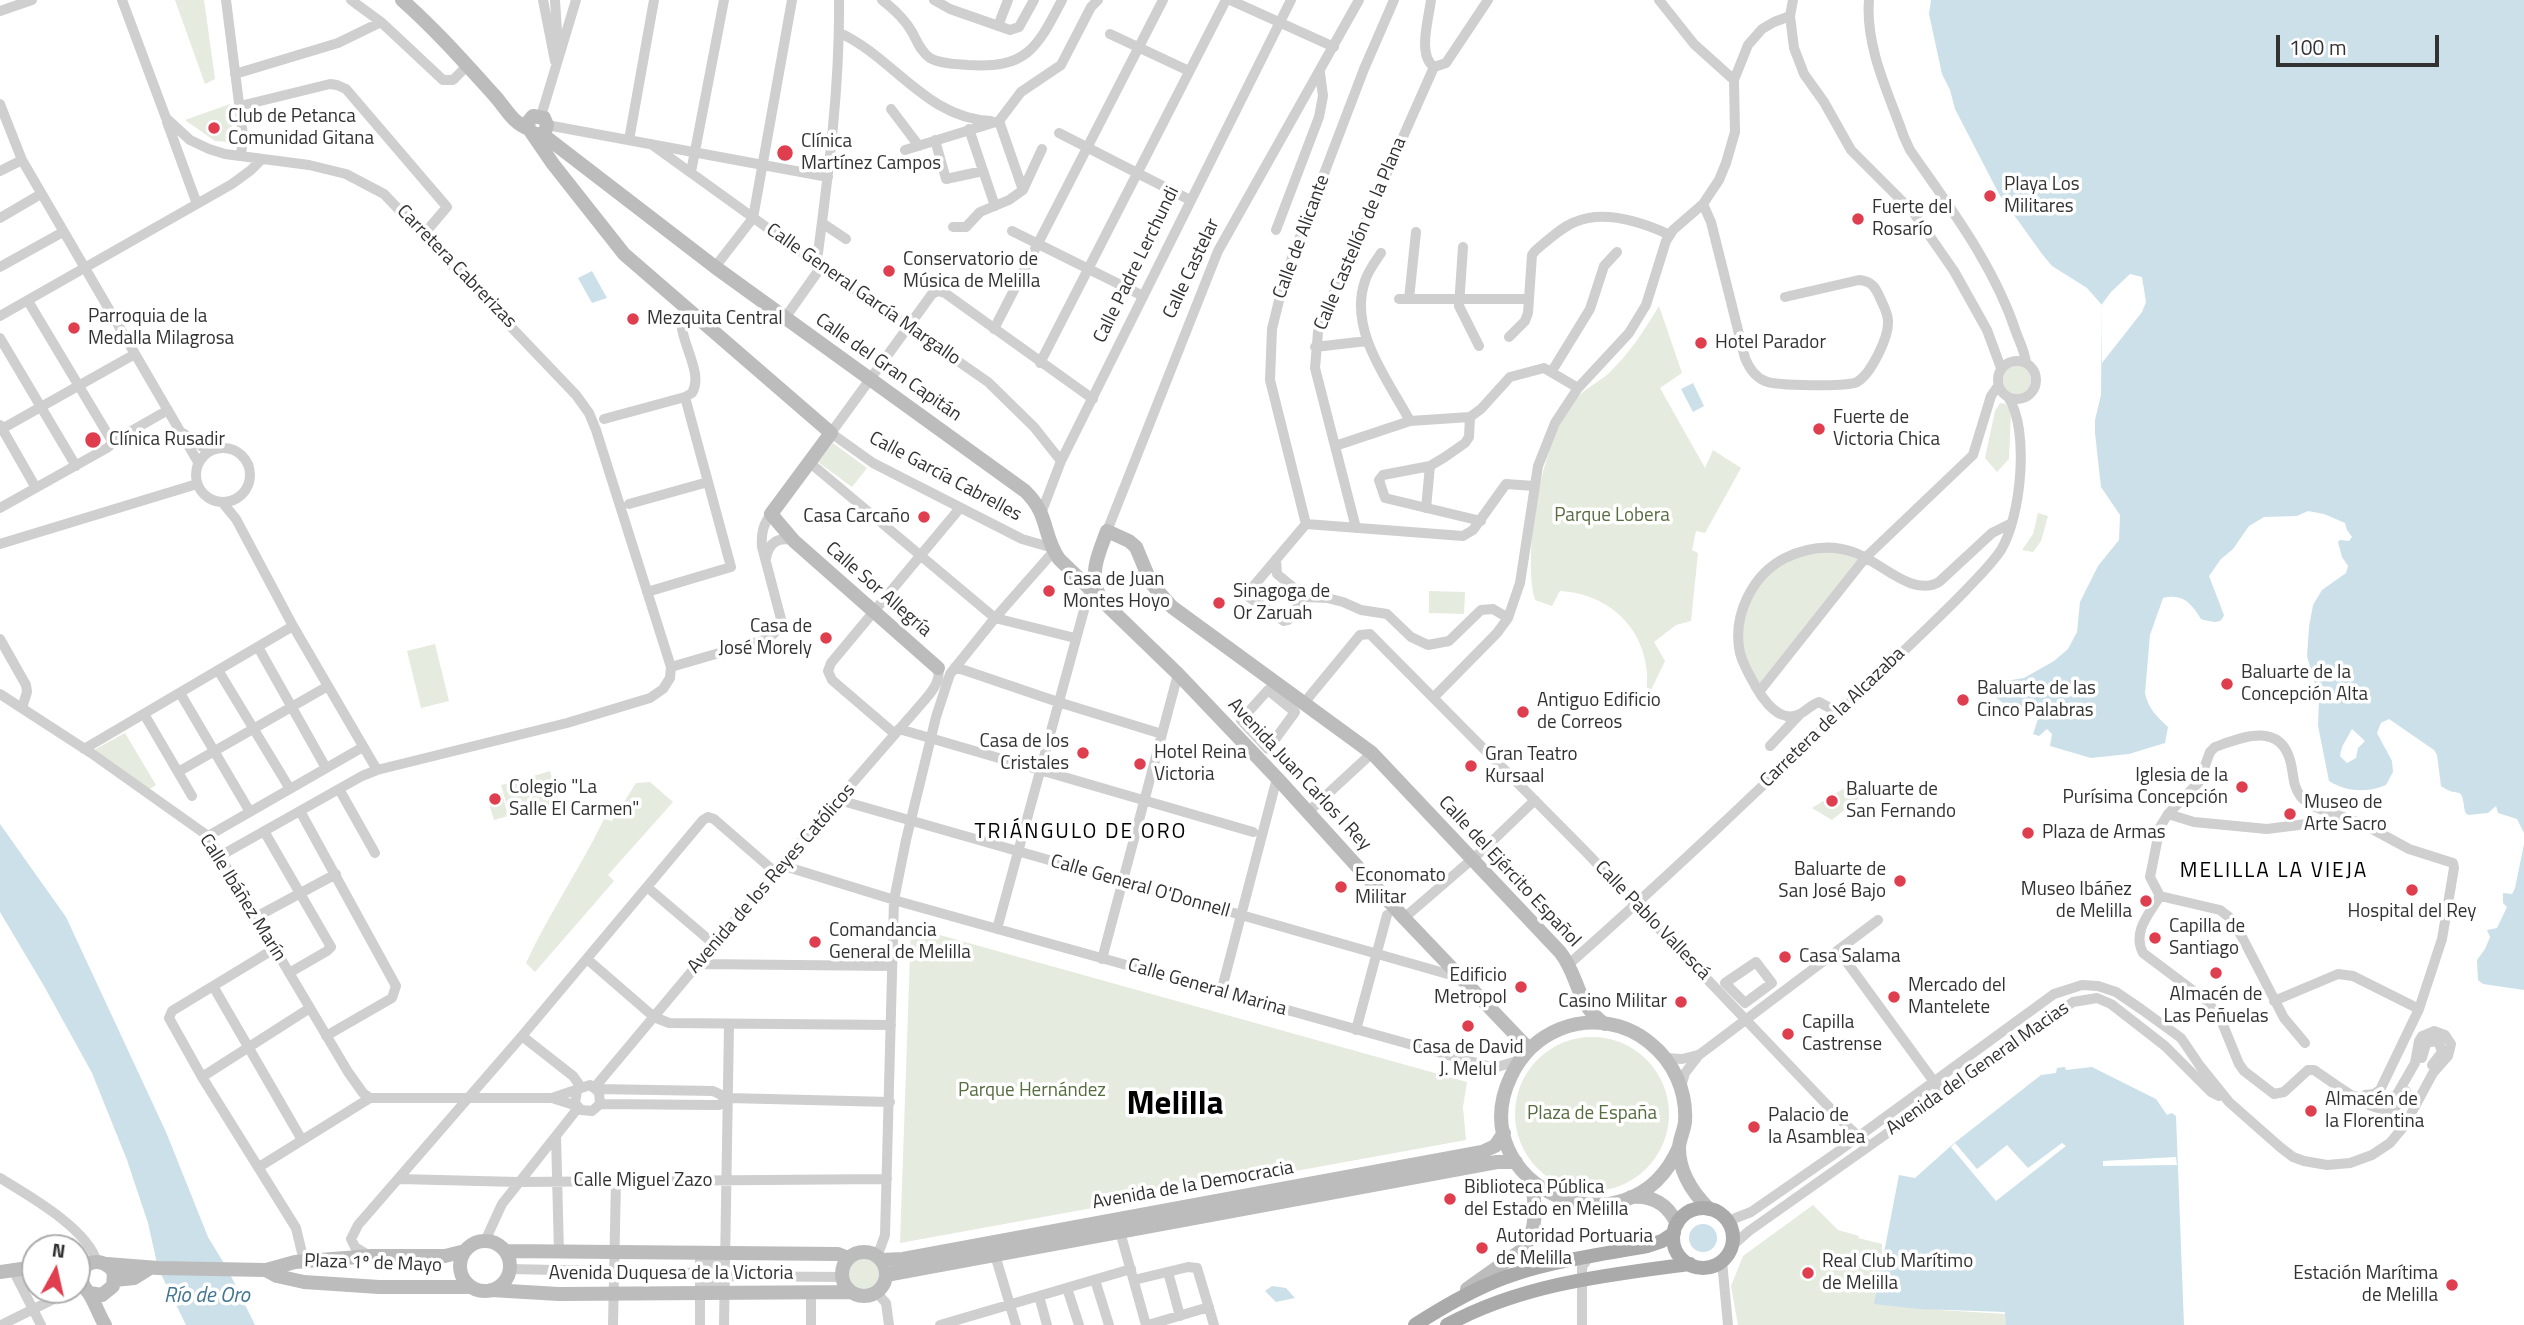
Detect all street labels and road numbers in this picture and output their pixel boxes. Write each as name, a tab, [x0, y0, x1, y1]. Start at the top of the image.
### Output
street label: Calle Castellón de la Plana	[1310, 134, 1412, 334]
street label: Calle de Alicante	[1269, 172, 1335, 302]
street label: Calle Padre Lerchundi	[1089, 183, 1185, 347]
street label: Carretera Cabrerizas	[391, 201, 521, 333]
street label: Calle Castelar	[1159, 215, 1225, 323]
street label: Calle General García Margallo	[761, 219, 965, 371]
street label: Calle del Gran Capitán	[811, 309, 965, 427]
street label: Calle García Cabrelles	[865, 427, 1025, 527]
street label: Calle Sor Allegría	[820, 538, 936, 642]
street label: Carretera de la Alcazaba	[1756, 643, 1910, 793]
street label: Avenida Juan Carlos I Rey	[1222, 694, 1376, 856]
street label: Avenida de los Reyes Católicos	[683, 780, 861, 978]
street label: Calle del Ejército Español	[1433, 792, 1585, 952]
street label: Calle Ibáñez Marín	[194, 830, 290, 966]
street label: Calle General O'Donnell	[1048, 850, 1232, 924]
street label: Calle Pablo Vallescá	[1589, 857, 1715, 985]
street label: Calle General Marina	[1125, 954, 1289, 1022]
street label: Avenida del General Macias	[1882, 997, 2074, 1141]
street label: Avenida de la Democracia	[1091, 1157, 1295, 1215]
street label: Calle Miguel Zazo	[574, 1170, 712, 1192]
street label: Plaza 1º de Mayo	[304, 1250, 442, 1278]
street label: Avenida Duquesa de la Victoria	[549, 1263, 793, 1285]

